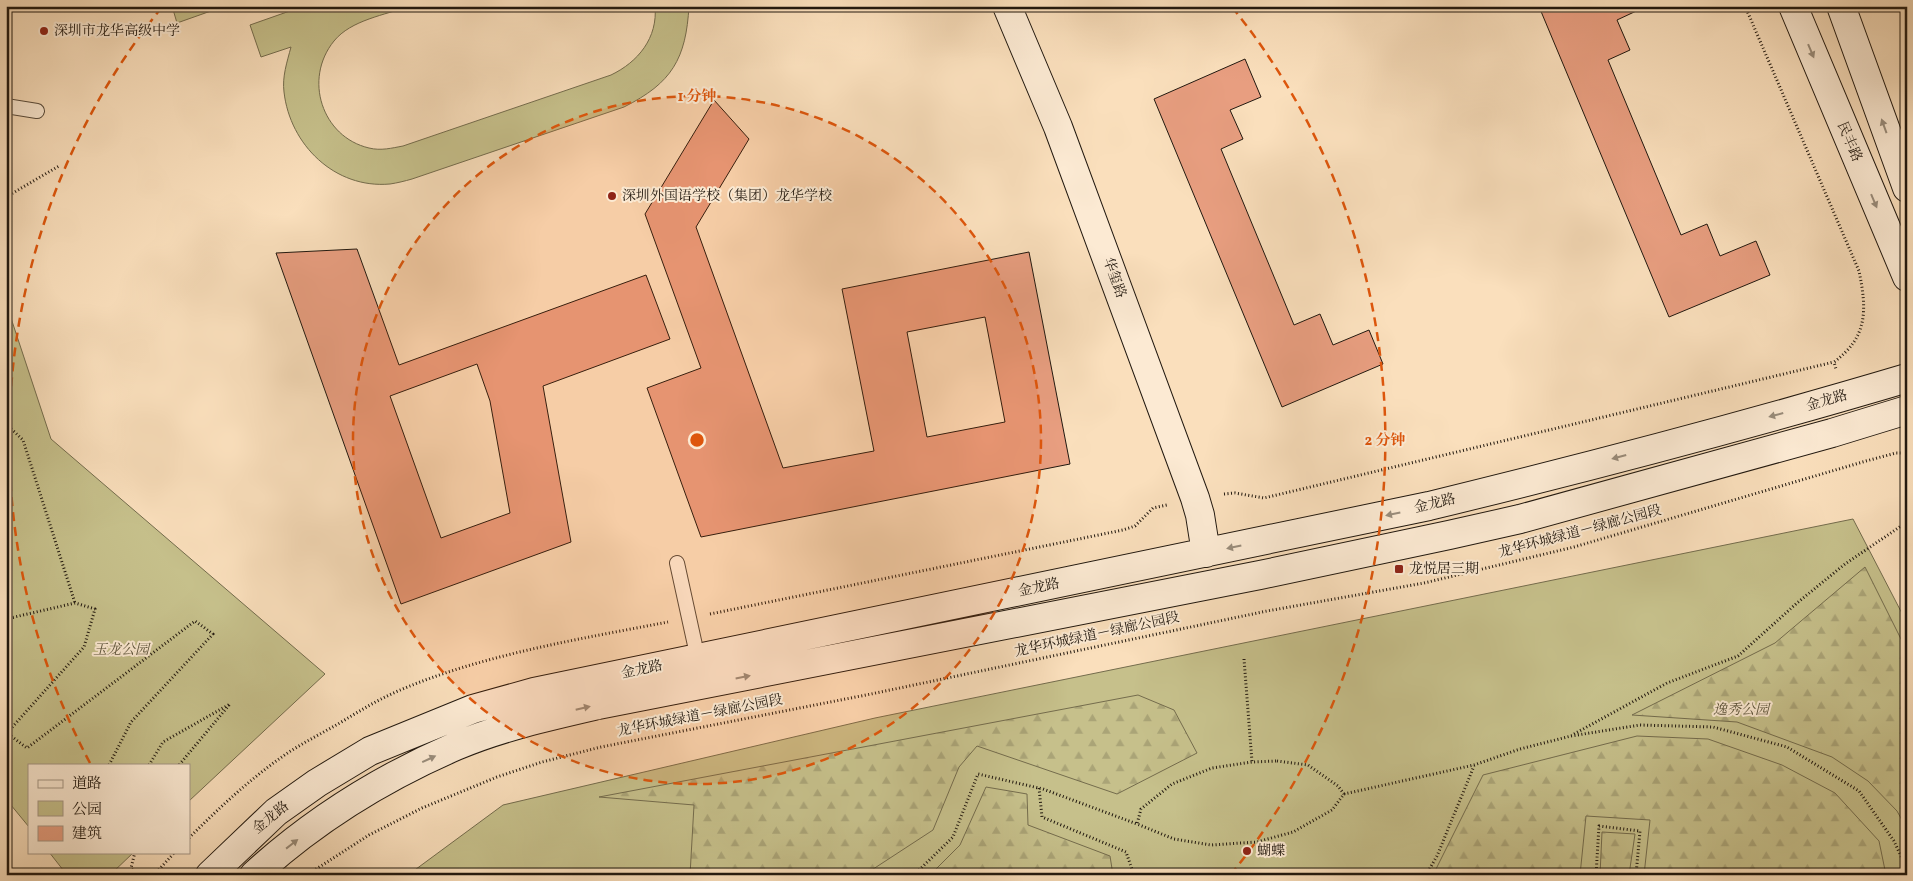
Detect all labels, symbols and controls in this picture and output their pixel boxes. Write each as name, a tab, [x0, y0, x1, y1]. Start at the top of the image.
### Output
place label: 深圳市龙华高级中学	[54, 22, 180, 41]
marker: 深圳市龙华高级中学	[38, 25, 50, 37]
one-way arrow	[1808, 44, 1816, 58]
text: 1 分钟	[677, 87, 717, 108]
one-way arrow	[1880, 118, 1887, 133]
street label: 民丰路	[1832, 119, 1866, 165]
place label: 深圳外国语学校（集团）龙华学校	[622, 187, 832, 206]
marker: 深圳外国语学校（集团）龙华学校	[606, 190, 618, 202]
one-way arrow	[1870, 194, 1878, 208]
street label: 华玺路	[1098, 255, 1130, 301]
street label: 金龙路	[1804, 386, 1850, 416]
one-way arrow	[1768, 412, 1783, 420]
centre of rings	[688, 431, 706, 449]
text: 2 分钟	[1365, 431, 1405, 452]
one-way arrow	[1611, 454, 1626, 462]
street label: 金龙路	[1412, 490, 1458, 518]
street label: 龙华环城绿道－绿廊公园段	[1496, 501, 1664, 563]
one-way arrow	[1385, 510, 1401, 518]
one-way arrow	[1227, 543, 1242, 551]
place label: 龙悦居三期	[1409, 560, 1479, 579]
marker: 龙悦居三期	[1393, 563, 1405, 575]
street label: 金龙路	[1016, 574, 1062, 602]
street label: 龙华环城绿道－绿廊公园段	[1013, 608, 1181, 662]
park label: 玉龙公园	[93, 641, 151, 660]
street label: 金龙路	[619, 656, 665, 684]
one-way arrow	[735, 672, 751, 680]
street label: 龙华环城绿道－绿廊公园段	[616, 691, 784, 741]
park label: 逸秀公园	[1713, 701, 1771, 720]
one-way arrow	[576, 704, 591, 712]
one-way arrow	[422, 754, 436, 762]
legend	[28, 764, 190, 854]
text: 道路	[72, 774, 102, 795]
street label: 金龙路	[249, 797, 293, 839]
text: 公园	[72, 800, 102, 821]
text: 建筑	[72, 824, 102, 845]
one-way arrow	[285, 839, 298, 849]
place label: 蝴蝶	[1257, 842, 1285, 861]
marker: 蝴蝶	[1241, 845, 1253, 857]

